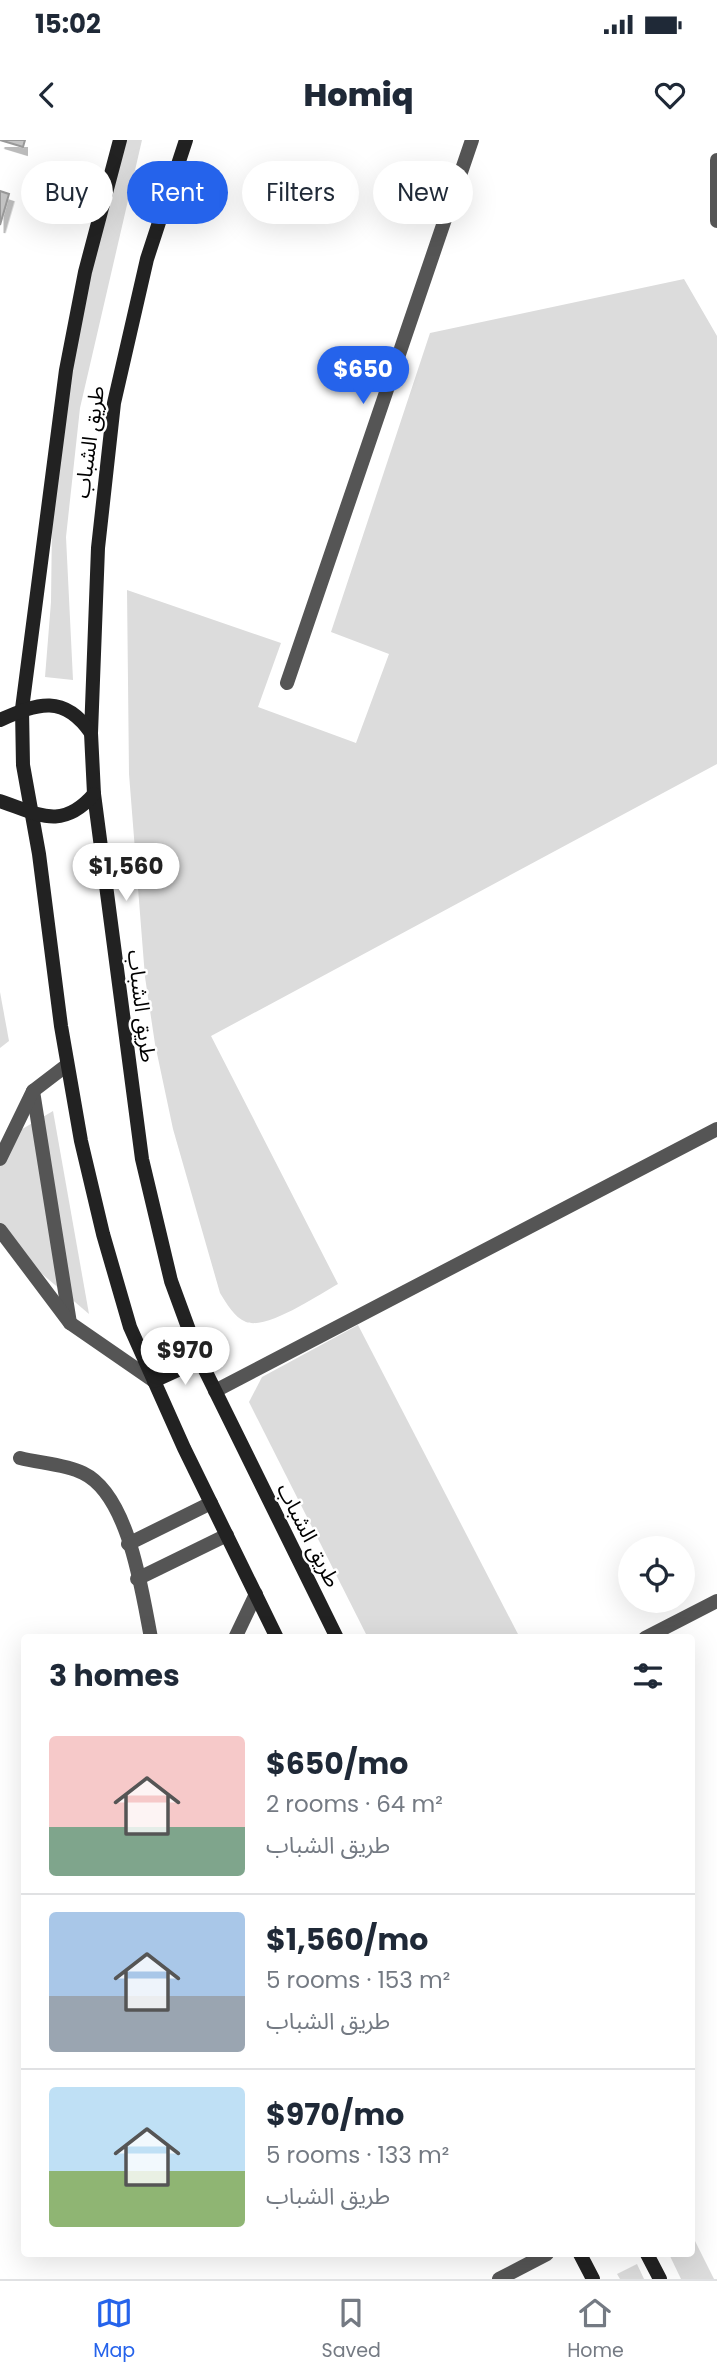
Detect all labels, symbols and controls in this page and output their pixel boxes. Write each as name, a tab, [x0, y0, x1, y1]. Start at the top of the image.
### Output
text: 15:02	[35, 6, 101, 42]
text: Homiq	[304, 72, 413, 117]
icon: back	[28, 76, 66, 114]
icon: heart	[651, 76, 689, 114]
chip: Buy	[21, 161, 113, 224]
chip: Rent	[127, 161, 228, 224]
chip: Filters	[242, 161, 359, 224]
chip: New	[373, 161, 473, 224]
pin: $650	[322, 346, 404, 406]
text: $650	[333, 353, 393, 385]
street label: طريق الشباب	[67, 384, 111, 500]
pin: $1,560	[69, 844, 183, 903]
text: $1,560	[89, 850, 163, 882]
street label: طريق الشباب	[121, 948, 163, 1064]
pin: $970	[144, 1328, 226, 1387]
text: $970	[157, 1334, 213, 1366]
street label: طريق الشباب	[270, 1478, 348, 1592]
map controls	[618, 1536, 695, 1613]
button: locate	[618, 1536, 695, 1613]
text: 3 homes	[49, 1654, 180, 1697]
icon: filters	[629, 1657, 667, 1695]
text: $650/mo	[266, 1742, 408, 1785]
icon: home	[105, 1764, 189, 1848]
text: 2 rooms · 64 m²	[266, 1788, 443, 1820]
text: طريق الشباب	[266, 1829, 390, 1861]
text: $1,560/mo	[266, 1918, 428, 1961]
icon: home	[105, 1940, 189, 2024]
text: 5 rooms · 153 m²	[266, 1964, 450, 1996]
text: طريق الشباب	[266, 2005, 390, 2037]
text: $970/mo	[266, 2093, 404, 2136]
icon: home	[105, 2115, 189, 2199]
text: 5 rooms · 133 m²	[266, 2139, 449, 2171]
text: طريق الشباب	[266, 2180, 390, 2212]
tab: Map	[93, 2294, 135, 2365]
tab: Saved	[322, 2294, 381, 2365]
tab: Home	[567, 2294, 624, 2365]

